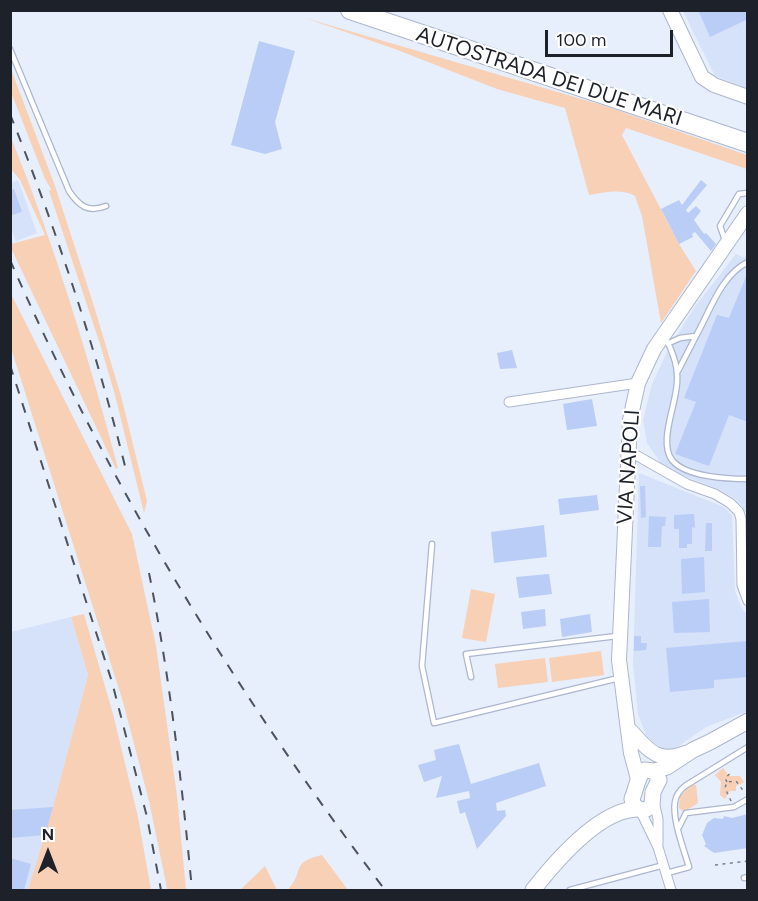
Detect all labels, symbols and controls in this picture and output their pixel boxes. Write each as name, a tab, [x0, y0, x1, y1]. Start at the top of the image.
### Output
scale bar	[548, 18, 676, 56]
street label: AUTOSTRADA DEI DUE MARI	[413, 22, 685, 132]
text: 100 m	[556, 29, 606, 51]
street label: VIA NAPOLI	[612, 409, 646, 525]
north arrow	[18, 823, 78, 883]
text: N	[42, 825, 54, 844]

